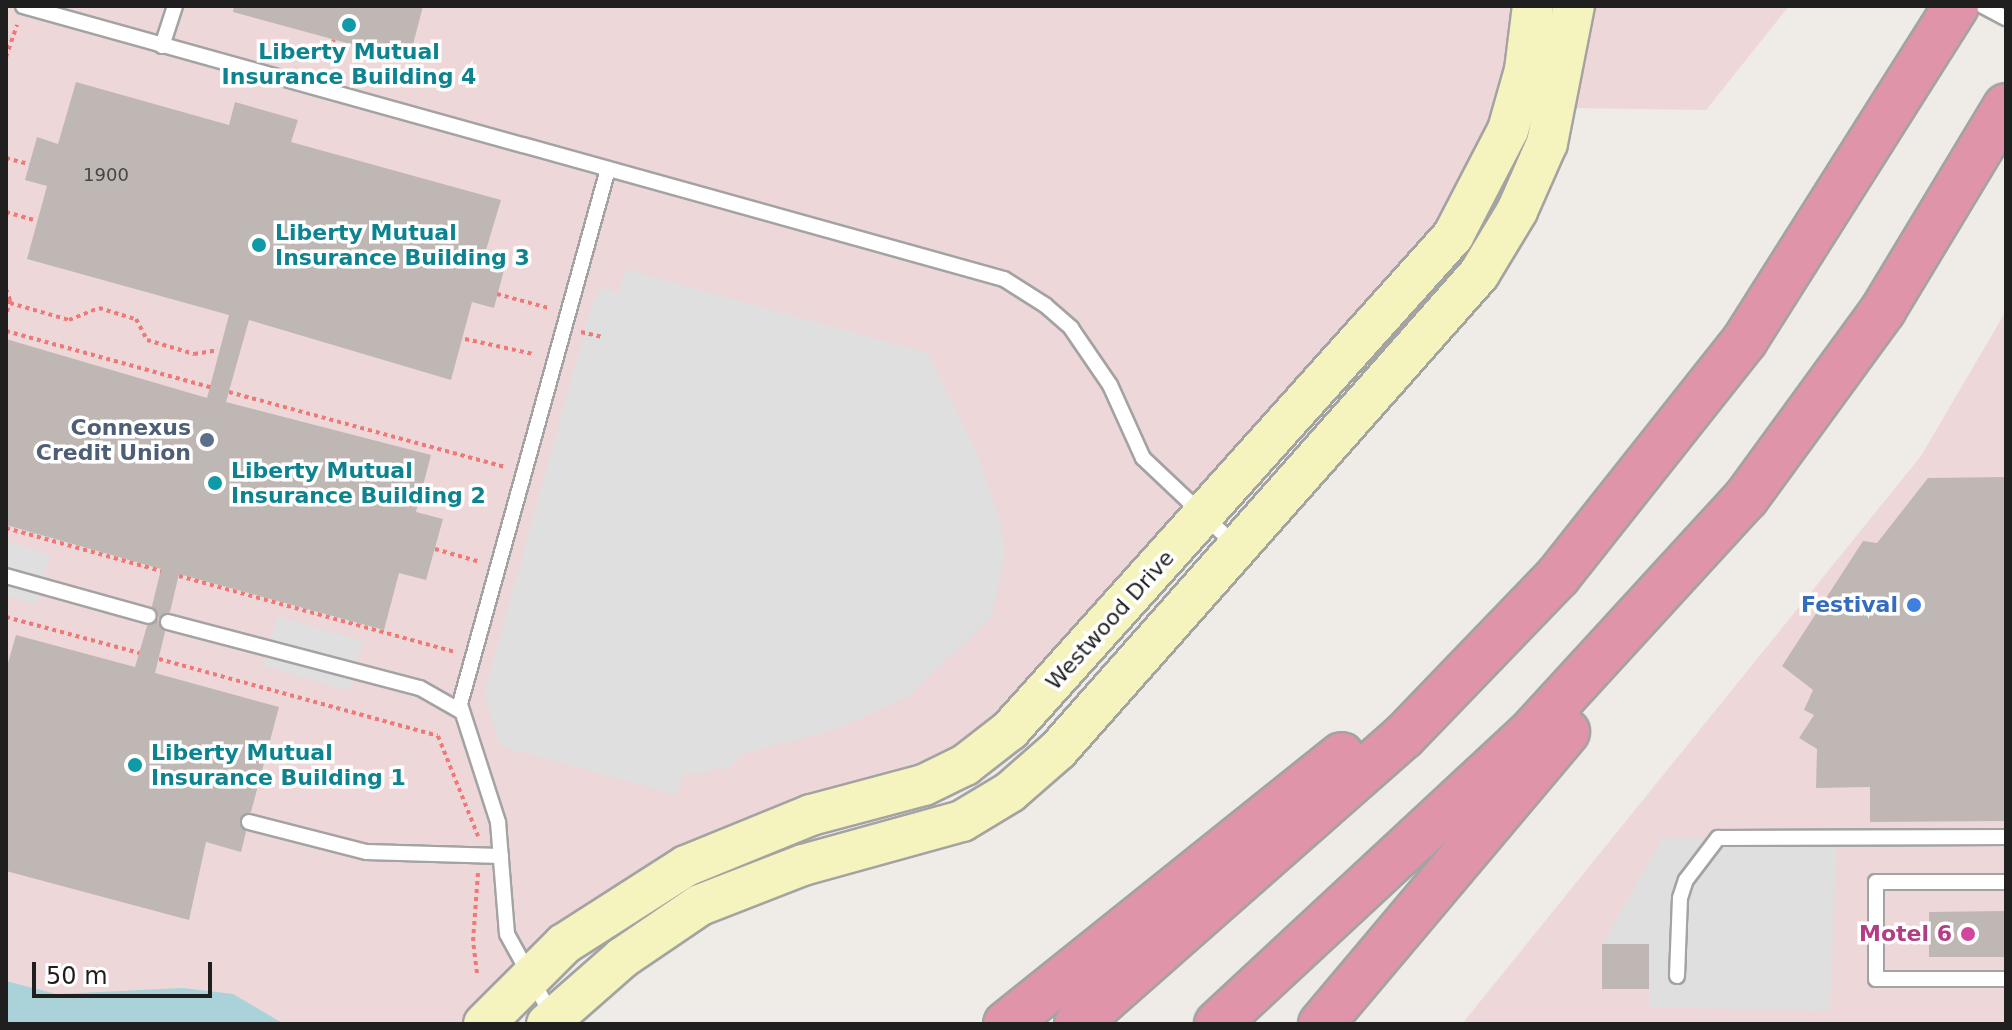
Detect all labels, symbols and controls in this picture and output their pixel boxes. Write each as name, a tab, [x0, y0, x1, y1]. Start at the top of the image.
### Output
marker: Liberty Mutual Insurance Building 4	[340, 16, 358, 34]
place label: Liberty Mutual Insurance Building 4	[222, 38, 476, 90]
house number: 1900	[83, 164, 129, 186]
place label: Liberty Mutual Insurance Building 3	[275, 219, 530, 270]
marker: Liberty Mutual Insurance Building 3	[250, 236, 268, 254]
place label: Connexus Credit Union	[36, 414, 191, 466]
marker: Connexus Credit Union	[198, 431, 216, 449]
place label: Liberty Mutual Insurance Building 2	[231, 457, 486, 508]
marker: Liberty Mutual Insurance Building 2	[206, 474, 224, 492]
street label: Westwood Drive	[1040, 545, 1180, 695]
place label: Festival	[1801, 592, 1898, 618]
marker: Festival	[1905, 596, 1923, 614]
place label: Liberty Mutual Insurance Building 1	[151, 739, 406, 790]
marker: Liberty Mutual Insurance Building 1	[126, 756, 144, 774]
place label: Motel 6	[1859, 921, 1952, 947]
marker: Motel 6	[1959, 925, 1977, 943]
scale bar	[36, 946, 216, 996]
text: 50 m	[46, 962, 108, 990]

